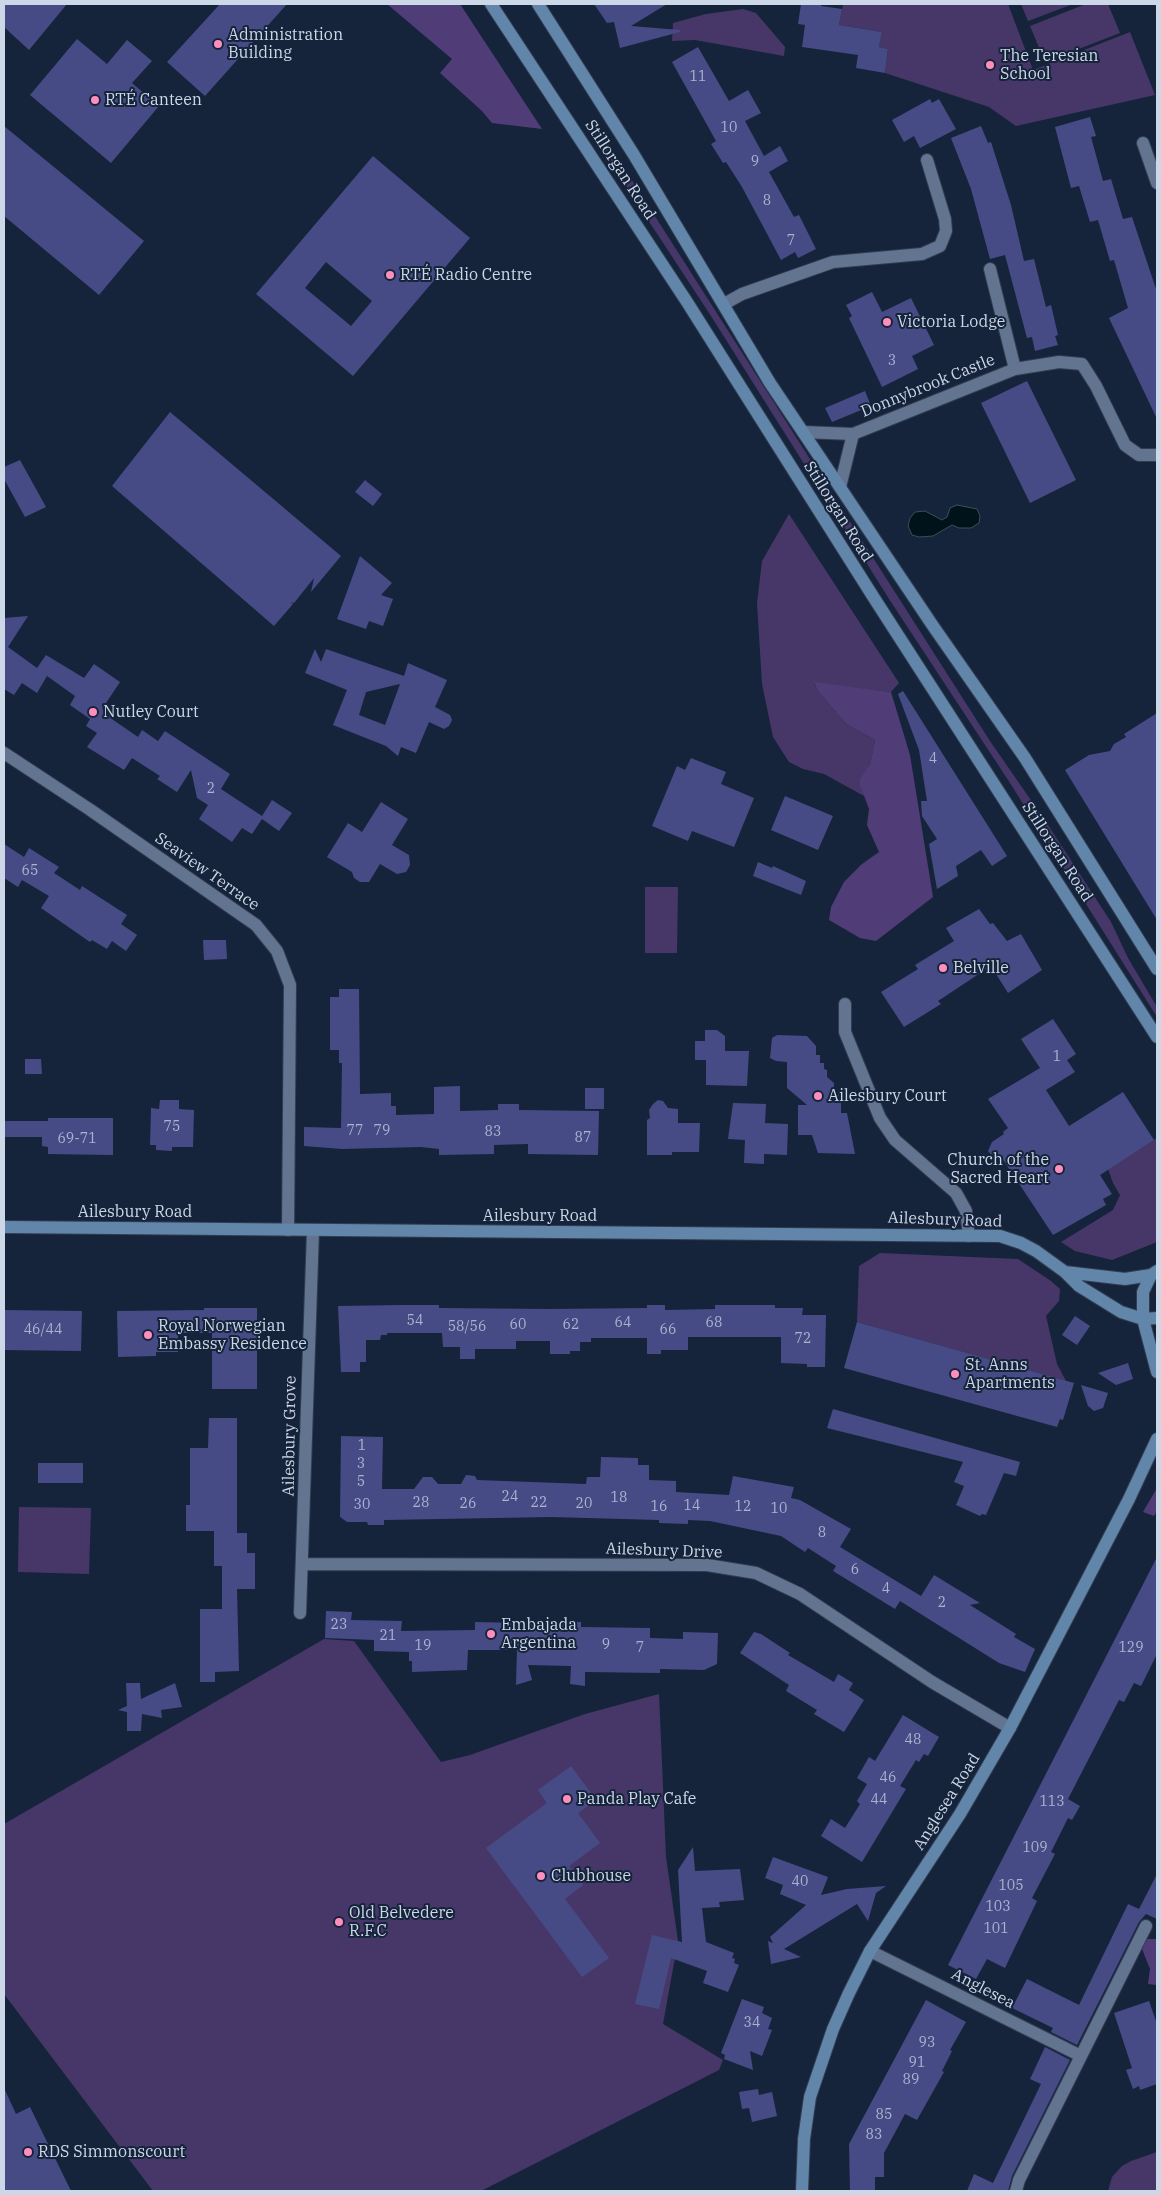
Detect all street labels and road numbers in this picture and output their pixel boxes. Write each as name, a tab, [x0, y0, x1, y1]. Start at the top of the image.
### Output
street label: Stillorgan Road	[581, 116, 659, 224]
street label: Donnybrook Castle	[858, 350, 998, 422]
street label: Stillorgan Road	[799, 458, 877, 566]
street label: Stillorgan Road	[1018, 798, 1096, 906]
street label: Seaview Terrace	[151, 829, 263, 915]
street label: Ailesbury Road	[78, 1202, 192, 1222]
street label: Ailesbury Road	[483, 1206, 597, 1226]
street label: Ailesbury Road	[887, 1208, 1003, 1232]
street label: Ailesbury Grove	[279, 1375, 301, 1497]
street label: Ailesbury Drive	[605, 1539, 723, 1563]
street label: Anglesea Road	[910, 1750, 984, 1854]
street label: Anglesea	[948, 1965, 1018, 2013]

